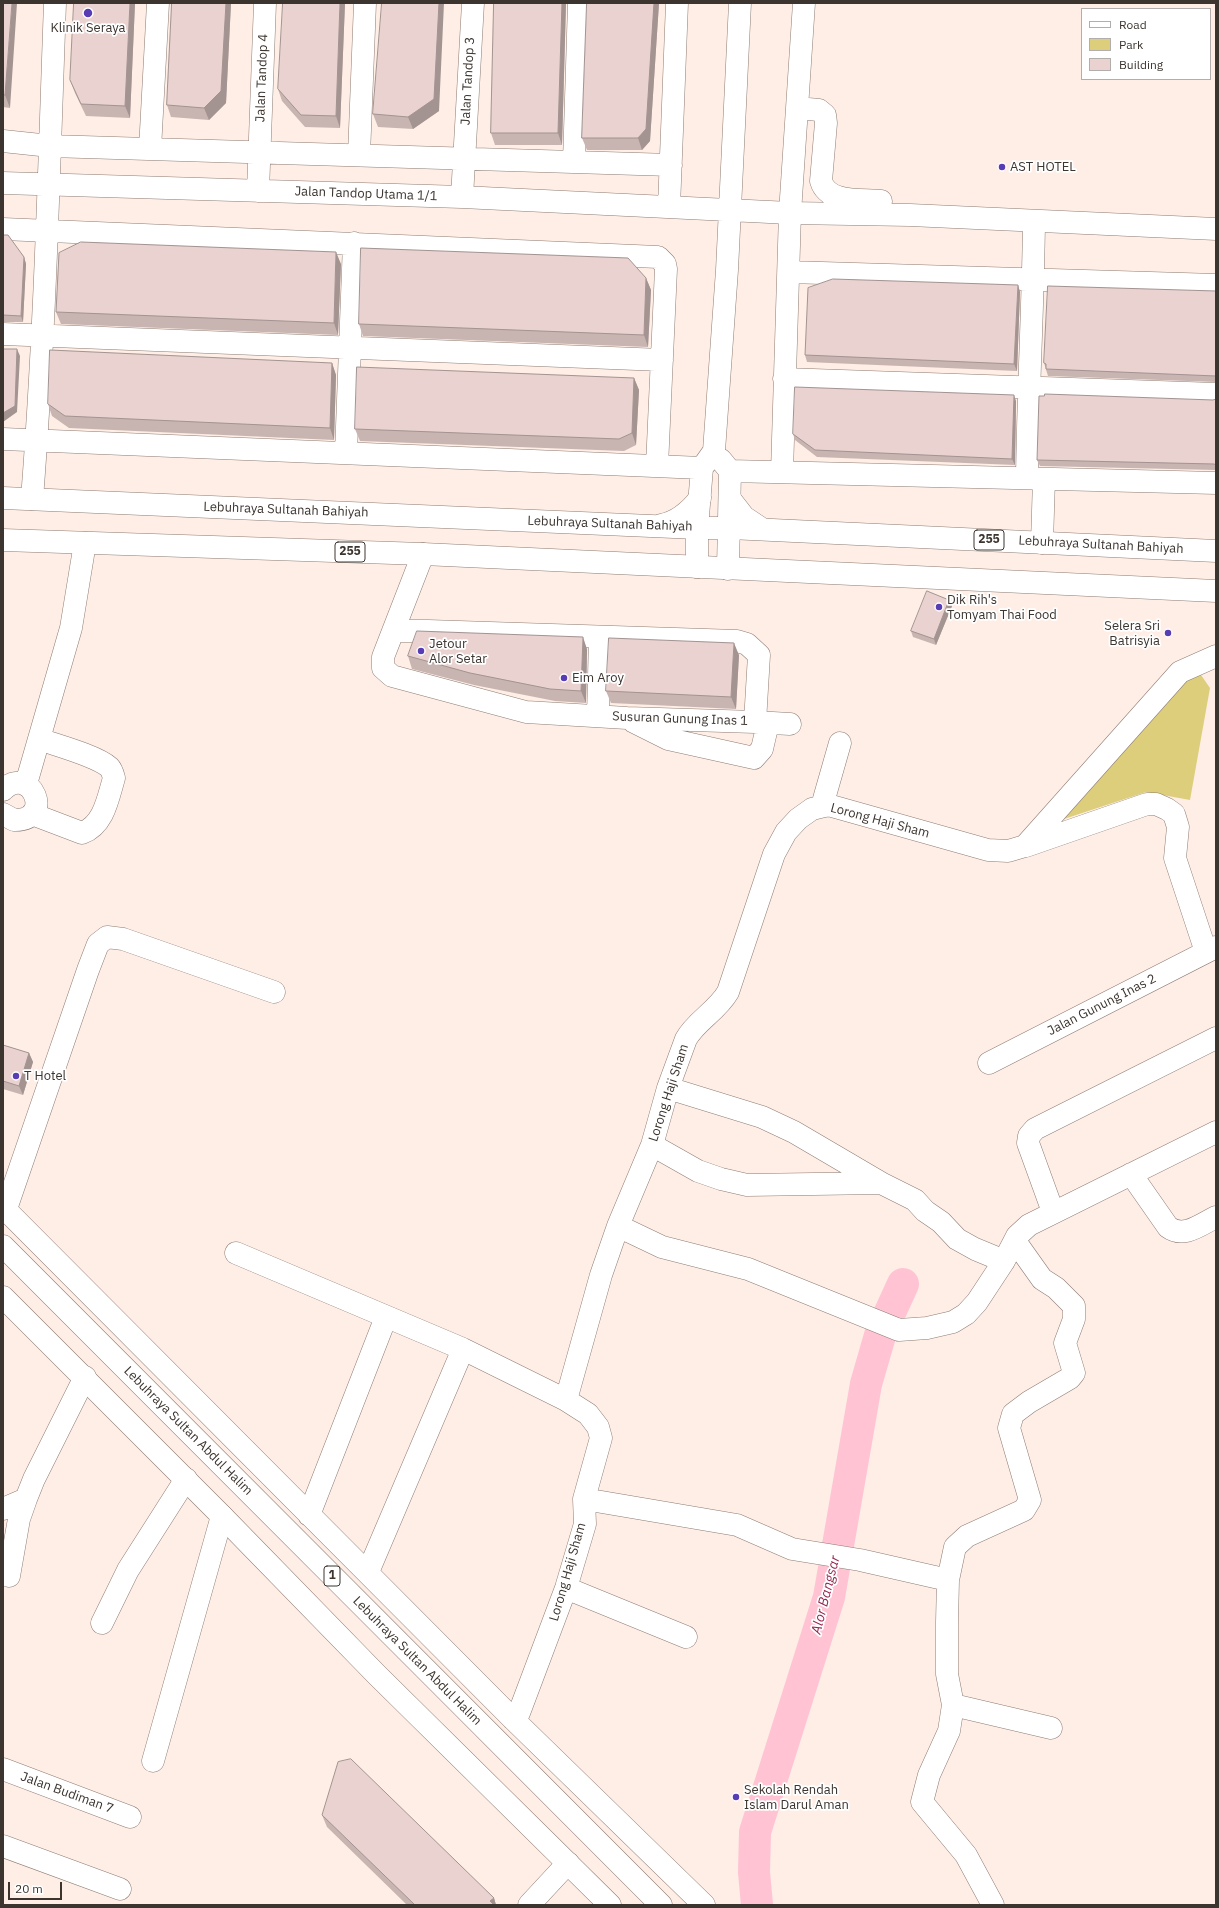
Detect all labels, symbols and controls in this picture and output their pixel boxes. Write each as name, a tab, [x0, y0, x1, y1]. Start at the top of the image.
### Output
marker: Klinik Seraya	[82, 7, 94, 19]
legend	[1081, 8, 1211, 80]
text: Road	[1119, 17, 1147, 32]
place label: Klinik Seraya	[50, 20, 126, 36]
street label: Jalan Tandop 4	[253, 33, 271, 123]
street label: Jalan Tandop 3	[458, 36, 478, 126]
text: Park	[1119, 37, 1143, 52]
text: Building	[1119, 57, 1163, 72]
place label: AST HOTEL	[1010, 159, 1076, 175]
marker: AST HOTEL	[997, 162, 1007, 172]
street label: Jalan Tandop Utama 1/1	[294, 184, 438, 204]
street label: Lebuhraya Sultanah Bahiyah	[203, 499, 369, 521]
street label: Lebuhraya Sultanah Bahiyah	[527, 513, 693, 535]
road number: 255	[974, 530, 1004, 550]
street label: Lebuhraya Sultanah Bahiyah	[1018, 533, 1184, 557]
road number: 255	[335, 542, 365, 562]
place label: Dik Rih's Tomyam Thai Food	[947, 592, 1057, 623]
marker: Dik Rih's Tomyam Thai Food	[934, 602, 944, 612]
place label: Selera Sri Batrisyia	[1104, 618, 1160, 649]
marker: Selera Sri Batrisyia	[1163, 628, 1173, 638]
place label: Jetour Alor Setar	[429, 636, 487, 667]
marker: Jetour Alor Setar	[416, 646, 426, 656]
place label: Eim Aroy	[572, 670, 624, 686]
marker: Eim Aroy	[559, 673, 569, 683]
street label: Susuran Gunung Inas 1	[612, 709, 748, 729]
street label: Lorong Haji Sham	[829, 800, 931, 842]
street label: Jalan Gunung Inas 2	[1045, 971, 1159, 1039]
street label: Lorong Haji Sham	[646, 1042, 692, 1144]
place label: T Hotel	[24, 1068, 66, 1084]
marker: T Hotel	[11, 1071, 21, 1081]
street label: Lebuhraya Sultan Abdul Halim	[120, 1363, 256, 1499]
street label: Lorong Haji Sham	[546, 1521, 590, 1623]
water label: Alor Bangsar	[808, 1554, 844, 1636]
road number: 1	[324, 1566, 340, 1586]
street label: Lebuhraya Sultan Abdul Halim	[349, 1593, 485, 1729]
street label: Jalan Budiman 7	[18, 1769, 116, 1817]
place label: Sekolah Rendah Islam Darul Aman	[744, 1782, 849, 1813]
marker: Sekolah Rendah Islam Darul Aman	[731, 1792, 741, 1802]
scale bar	[10, 1874, 64, 1900]
text: 20 m	[15, 1881, 43, 1896]

